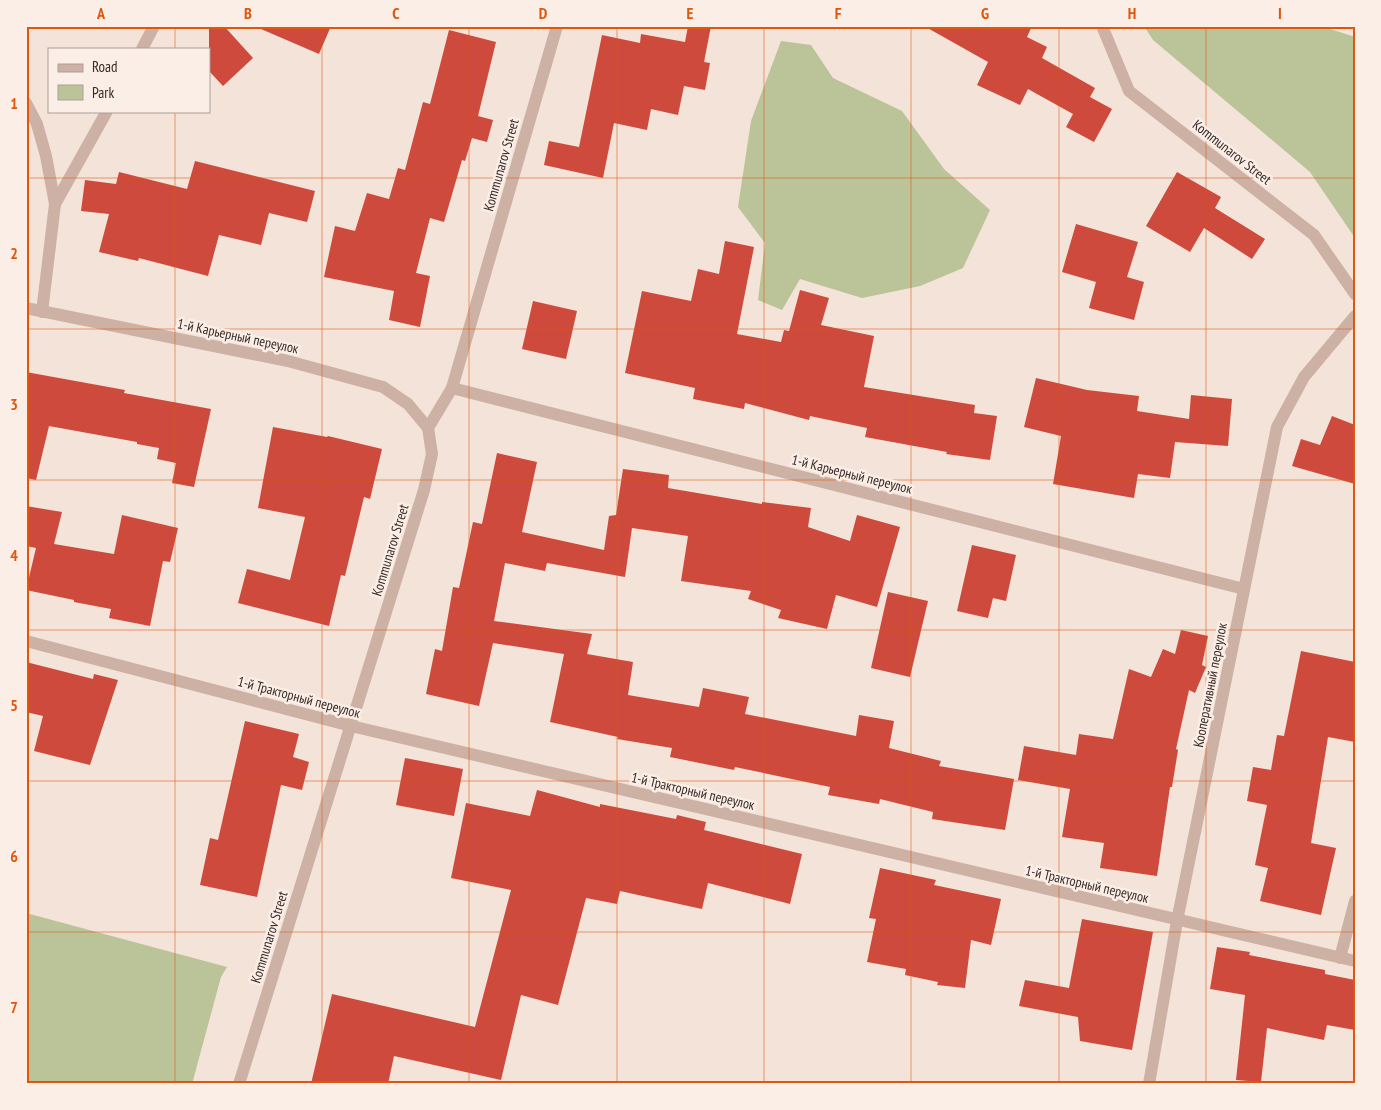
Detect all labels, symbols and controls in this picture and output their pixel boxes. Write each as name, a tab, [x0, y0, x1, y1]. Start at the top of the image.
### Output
text: A	[96, 3, 106, 23]
text: B	[244, 3, 252, 23]
text: C	[392, 3, 400, 23]
text: D	[539, 3, 548, 23]
text: E	[687, 3, 694, 23]
text: F	[835, 3, 842, 23]
text: G	[981, 3, 989, 23]
text: H	[1128, 3, 1136, 23]
text: I	[1278, 3, 1282, 23]
legend	[48, 48, 210, 112]
text: Road	[92, 57, 118, 76]
text: Park	[92, 83, 114, 102]
text: 1	[10, 93, 18, 113]
street label: Kommunarov Street	[1189, 116, 1275, 188]
street label: Kommunarov Street	[479, 117, 523, 213]
text: 2	[10, 243, 18, 263]
street label: 1-й Карьерный переулок	[176, 314, 301, 358]
text: 3	[10, 394, 18, 414]
street label: 1-й Карьерный переулок	[790, 450, 915, 498]
street label: Kommunarov Street	[367, 502, 413, 598]
text: 4	[10, 545, 18, 565]
street label: Кооперативный переулок	[1189, 621, 1231, 749]
street label: 1-й Тракторный переулок	[236, 672, 363, 722]
text: 5	[10, 695, 18, 715]
street label: 1-й Тракторный переулок	[630, 768, 757, 814]
text: 6	[10, 846, 18, 866]
street label: 1-й Тракторный переулок	[1024, 861, 1151, 907]
street label: Kommunarov Street	[246, 889, 292, 985]
text: 7	[10, 997, 18, 1017]

